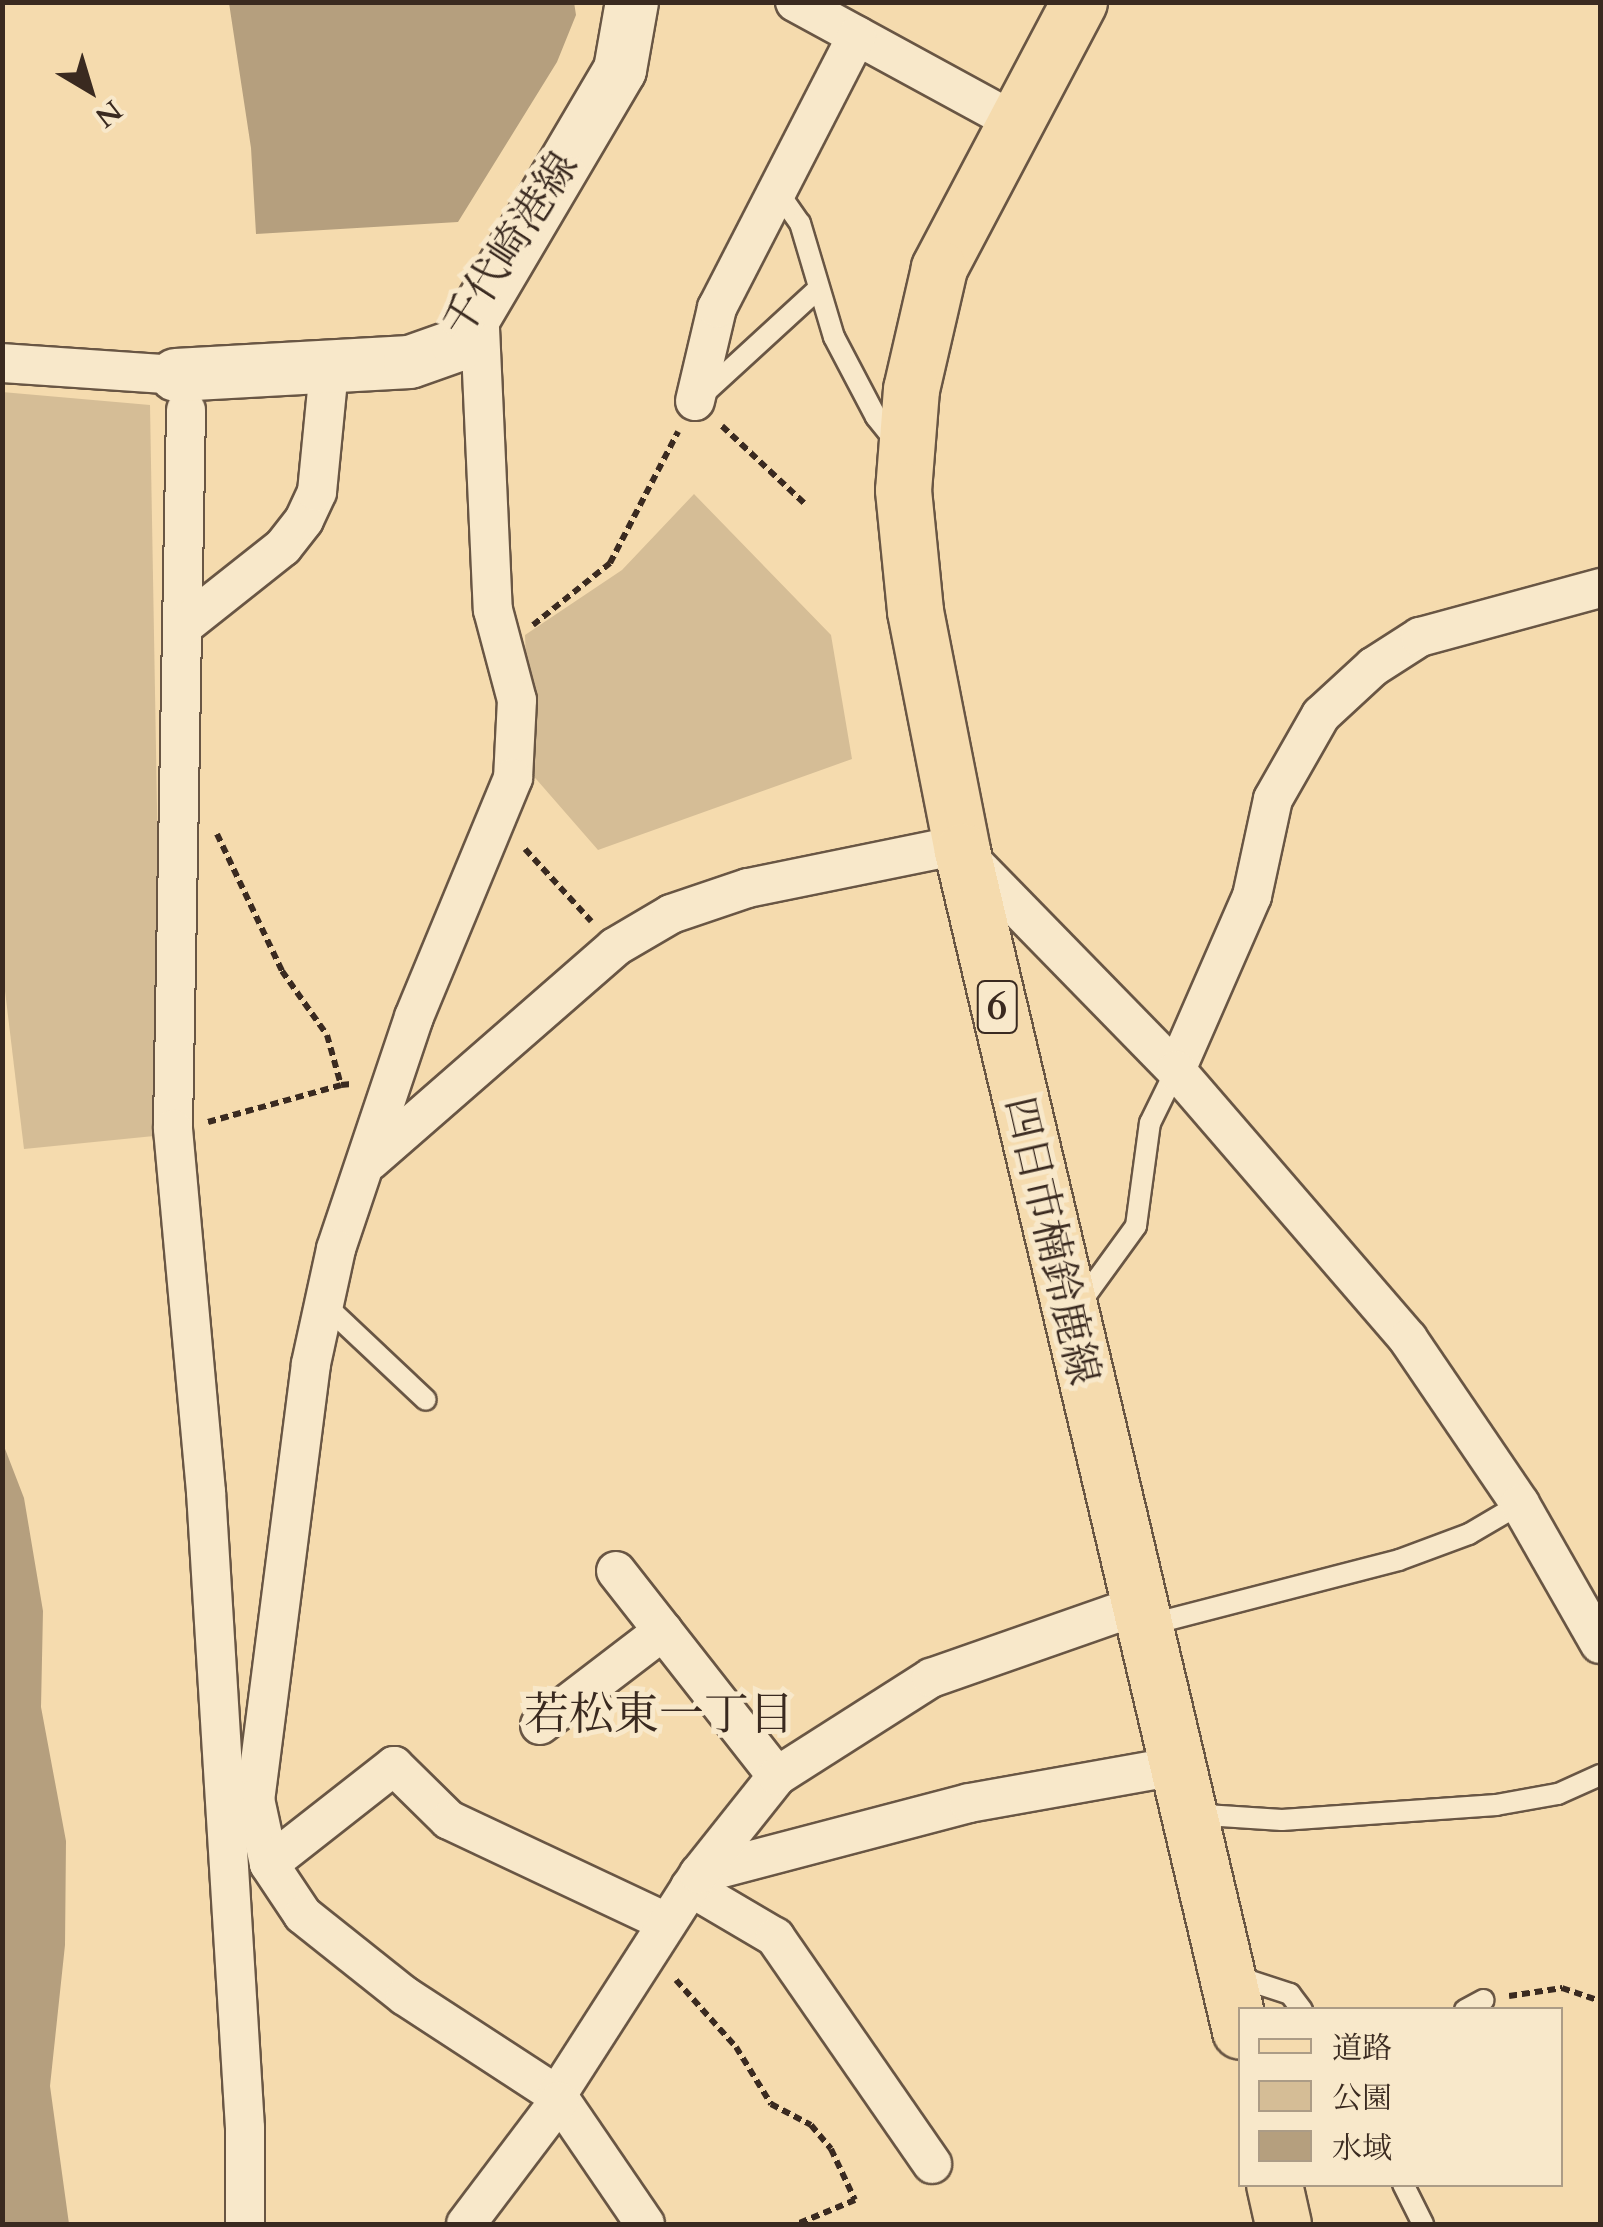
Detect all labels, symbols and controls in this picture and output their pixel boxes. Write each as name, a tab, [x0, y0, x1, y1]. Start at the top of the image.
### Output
north arrow	[40, 40, 140, 140]
text: N	[87, 91, 130, 136]
street label: 千代崎港線	[433, 143, 589, 347]
road number: 6	[974, 972, 1020, 1042]
street label: 四日市楠鈴鹿線	[993, 1092, 1109, 1390]
district label: 若松東一丁目	[524, 1688, 794, 1742]
legend	[1238, 2007, 1563, 2187]
text: 道路	[1332, 2028, 1392, 2069]
text: 公園	[1332, 2078, 1392, 2119]
text: 水域	[1332, 2128, 1392, 2169]

